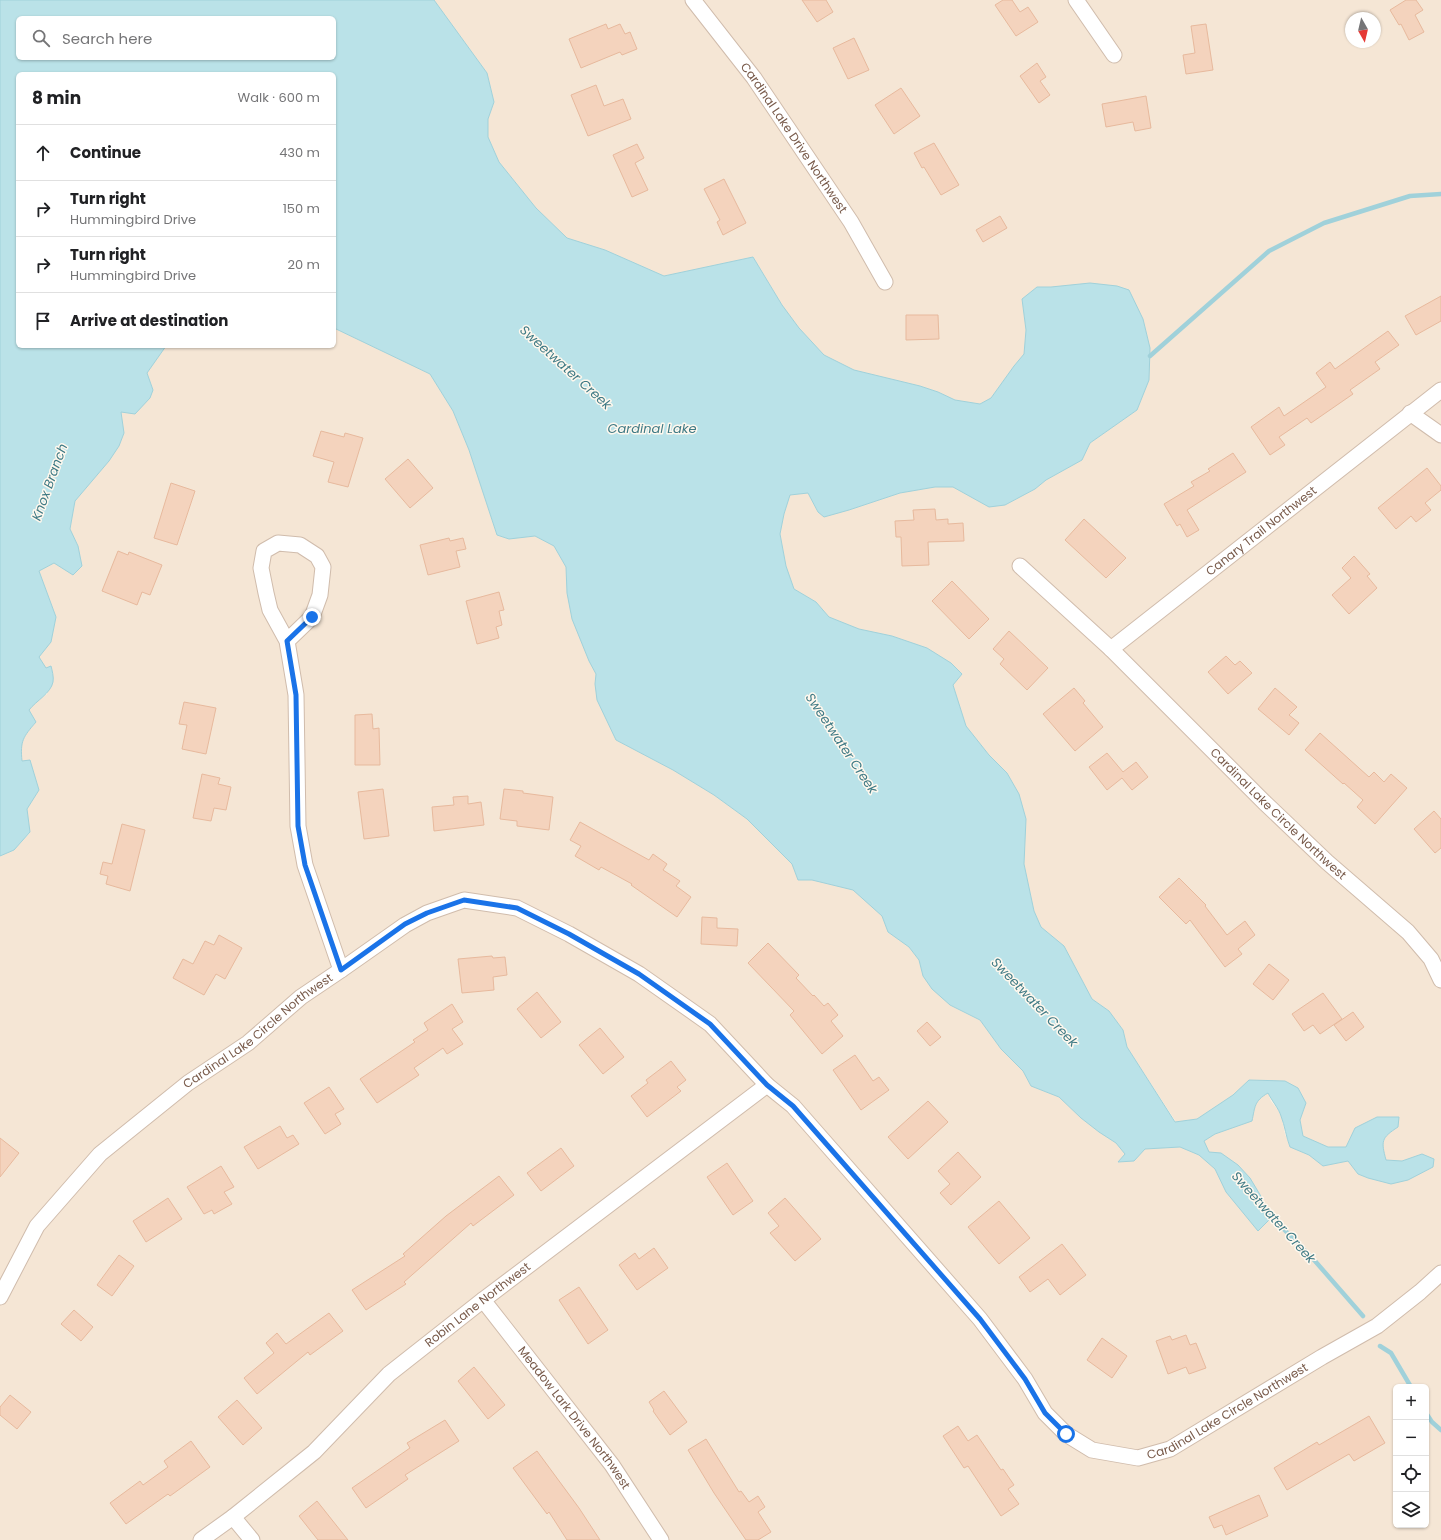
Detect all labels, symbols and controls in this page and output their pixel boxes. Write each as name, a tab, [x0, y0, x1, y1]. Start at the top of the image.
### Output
north arrow	[1345, 12, 1381, 48]
search box	[16, 16, 336, 60]
icon: search	[30, 27, 52, 49]
text: Search here	[62, 28, 152, 49]
street label: Cardinal Lake Drive Northwest	[737, 59, 852, 216]
text: 8 min	[32, 86, 81, 110]
text: Walk · 600 m	[237, 88, 320, 107]
icon: ahead	[32, 142, 54, 164]
text: Continue	[70, 142, 141, 163]
text: 430 m	[279, 143, 320, 162]
text: Turn right	[70, 188, 146, 209]
icon: right	[32, 198, 54, 220]
text: 150 m	[283, 199, 320, 218]
text: Hummingbird Drive	[70, 210, 196, 229]
text: Turn right	[70, 244, 146, 265]
icon: right	[32, 254, 54, 276]
text: 20 m	[287, 255, 320, 274]
text: Hummingbird Drive	[70, 266, 196, 285]
icon: arrive	[32, 310, 54, 332]
text: Arrive at destination	[70, 310, 228, 331]
water label: Sweetwater Creek	[516, 321, 617, 415]
water label: Cardinal Lake	[608, 419, 697, 438]
water label: Knox Branch	[27, 441, 72, 523]
street label: Canary Trail Northwest	[1202, 482, 1320, 580]
route end	[303, 608, 321, 626]
water label: Sweetwater Creek	[801, 689, 883, 798]
street label: Cardinal Lake Circle Northwest	[1207, 744, 1350, 883]
water label: Sweetwater Creek	[987, 953, 1083, 1052]
street label: Cardinal Lake Circle Northwest	[179, 969, 336, 1092]
water label: Sweetwater Creek	[1227, 1167, 1321, 1268]
street label: Robin Lane Northwest	[421, 1258, 534, 1351]
street label: Meadow Lark Drive Northwest	[514, 1343, 635, 1492]
street label: Cardinal Lake Circle Northwest	[1145, 1359, 1311, 1463]
map controls	[1393, 1384, 1429, 1528]
button: +	[1393, 1384, 1429, 1420]
button: −	[1393, 1420, 1429, 1456]
route start	[1057, 1425, 1075, 1443]
button: locate	[1393, 1456, 1429, 1492]
button: layers	[1393, 1492, 1429, 1528]

